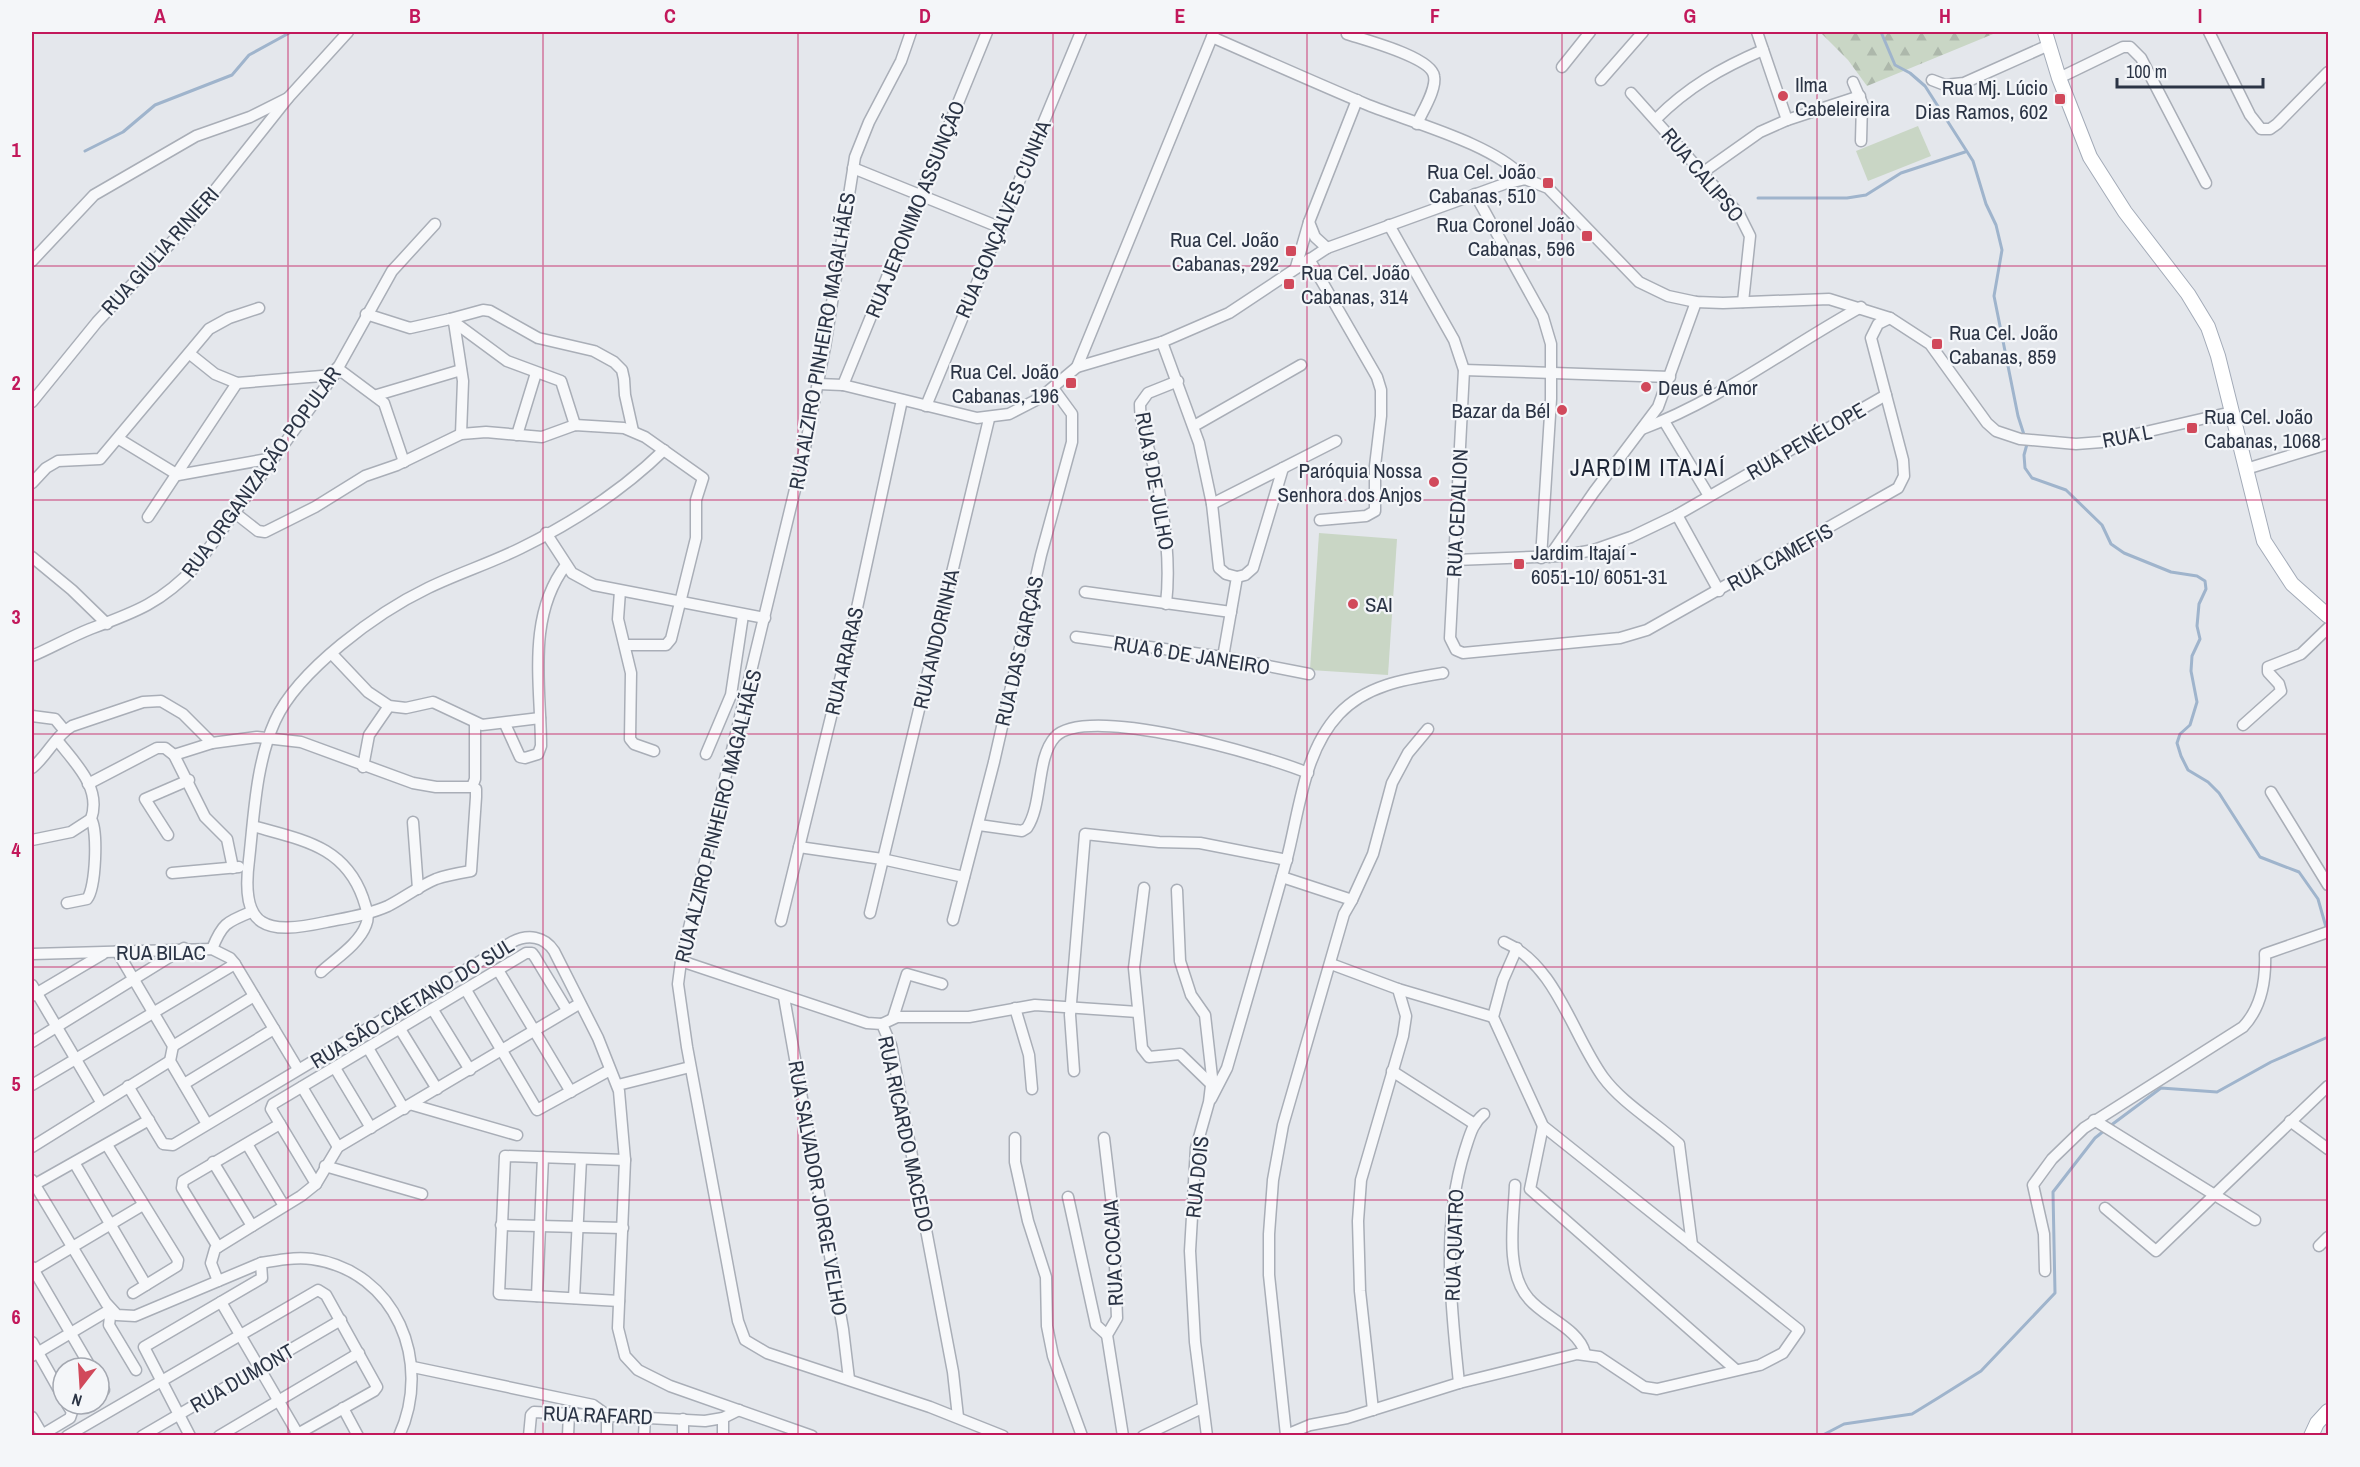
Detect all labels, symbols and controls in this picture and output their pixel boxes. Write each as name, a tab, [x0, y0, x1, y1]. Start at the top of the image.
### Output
text: A	[154, 2, 166, 29]
text: B	[409, 2, 421, 29]
text: C	[664, 2, 676, 29]
text: D	[919, 2, 931, 29]
text: E	[1175, 2, 1186, 29]
text: F	[1430, 2, 1440, 29]
text: G	[1684, 2, 1696, 29]
text: H	[1939, 2, 1951, 29]
text: I	[2198, 2, 2202, 29]
scale bar	[2117, 51, 2262, 89]
text: 100 m	[2126, 59, 2167, 84]
place label: Ilma Cabeleireira	[1795, 70, 1890, 123]
place label: Rua Mj. Lúcio Dias Ramos, 602	[1915, 73, 2048, 126]
marker: Ilma Cabeleireira	[1776, 89, 1790, 103]
marker: Rua Mj. Lúcio Dias Ramos, 602	[2053, 92, 2067, 106]
street label: RUA JERONIMO ASSUNÇÃO	[858, 96, 972, 322]
street label: RUA GONÇALVES CUNHA	[948, 115, 1058, 322]
street label: RUA CALIPSO	[1655, 122, 1751, 228]
text: 1	[11, 136, 21, 163]
place label: Rua Cel. João Cabanas, 510	[1427, 157, 1536, 210]
marker: Rua Cel. João Cabanas, 510	[1541, 176, 1555, 190]
street label: RUA GIULIA RINIERI	[94, 180, 226, 322]
street label: RUA ALZIRO PINHEIRO MAGALHÃES	[782, 190, 862, 492]
place label: Rua Coronel João Cabanas, 596	[1436, 210, 1575, 263]
place label: Rua Cel. João Cabanas, 292	[1170, 225, 1279, 278]
marker: Rua Coronel João Cabanas, 596	[1580, 229, 1594, 243]
marker: Rua Cel. João Cabanas, 292	[1284, 244, 1298, 258]
place label: Rua Cel. João Cabanas, 314	[1301, 258, 1410, 311]
marker: Rua Cel. João Cabanas, 314	[1282, 277, 1296, 291]
place label: Rua Cel. João Cabanas, 859	[1949, 318, 2058, 371]
marker: Rua Cel. João Cabanas, 859	[1930, 337, 1944, 351]
place label: Rua Cel. João Cabanas, 196	[950, 357, 1059, 410]
street label: RUA ORGANIZAÇÃO POPULAR	[174, 361, 348, 583]
text: 2	[11, 369, 21, 396]
place label: Deus é Amor	[1658, 373, 1758, 402]
marker: Rua Cel. João Cabanas, 196	[1064, 376, 1078, 390]
marker: Deus é Amor	[1639, 380, 1653, 394]
street label: RUA PENÉLOPE	[1741, 395, 1871, 487]
place label: Bazar da Bél	[1451, 396, 1550, 425]
place label: Rua Cel. João Cabanas, 1068	[2204, 402, 2321, 455]
marker: Bazar da Bél	[1555, 403, 1569, 417]
street label: RUA 9 DE JULHO	[1129, 410, 1181, 552]
street label: RUA L	[2100, 417, 2155, 455]
marker: Rua Cel. João Cabanas, 1068	[2185, 421, 2199, 435]
street label: RUA CEDALION	[1439, 448, 1475, 578]
district label: JARDIM ITAJAÍ	[1570, 451, 1726, 483]
place label: Paróquia Nossa Senhora dos Anjos	[1277, 456, 1422, 509]
marker: Paróquia Nossa Senhora dos Anjos	[1427, 475, 1441, 489]
street label: RUA CAMEFIS	[1722, 516, 1838, 598]
place label: Jardim Itajaí - 6051-10/ 6051-31	[1531, 538, 1667, 591]
marker: Jardim Itajaí - 6051-10/ 6051-31	[1512, 557, 1526, 571]
street label: RUA ANDORINHA	[906, 566, 966, 712]
street label: RUA DAS GARÇAS	[988, 573, 1050, 729]
place label: SAI	[1365, 590, 1393, 619]
marker: SAI	[1346, 597, 1360, 611]
text: 3	[11, 603, 21, 630]
street label: RUA ARARAS	[817, 604, 871, 718]
street label: RUA 6 DE JANEIRO	[1112, 628, 1272, 682]
street label: RUA ALZIRO PINHEIRO MAGALHÃES	[667, 666, 769, 966]
text: 4	[11, 836, 21, 863]
street label: RUA SÃO CAETANO DO SUL	[305, 931, 519, 1075]
street label: RUA BILAC	[116, 938, 206, 967]
street label: RUA RICARDO MACEDO	[871, 1033, 941, 1235]
street label: RUA SALVADOR JORGE VELHO	[781, 1058, 855, 1318]
text: 5	[11, 1070, 21, 1097]
street label: RUA DOIS	[1178, 1135, 1216, 1219]
street label: RUA QUATRO	[1438, 1188, 1470, 1302]
street label: RUA COCAIA	[1096, 1199, 1130, 1307]
text: 6	[11, 1303, 21, 1330]
street label: RUA DUMONT	[185, 1336, 300, 1419]
north arrow	[51, 1356, 111, 1416]
text: N	[69, 1388, 84, 1412]
street label: RUA RAFARD	[543, 1399, 653, 1431]

